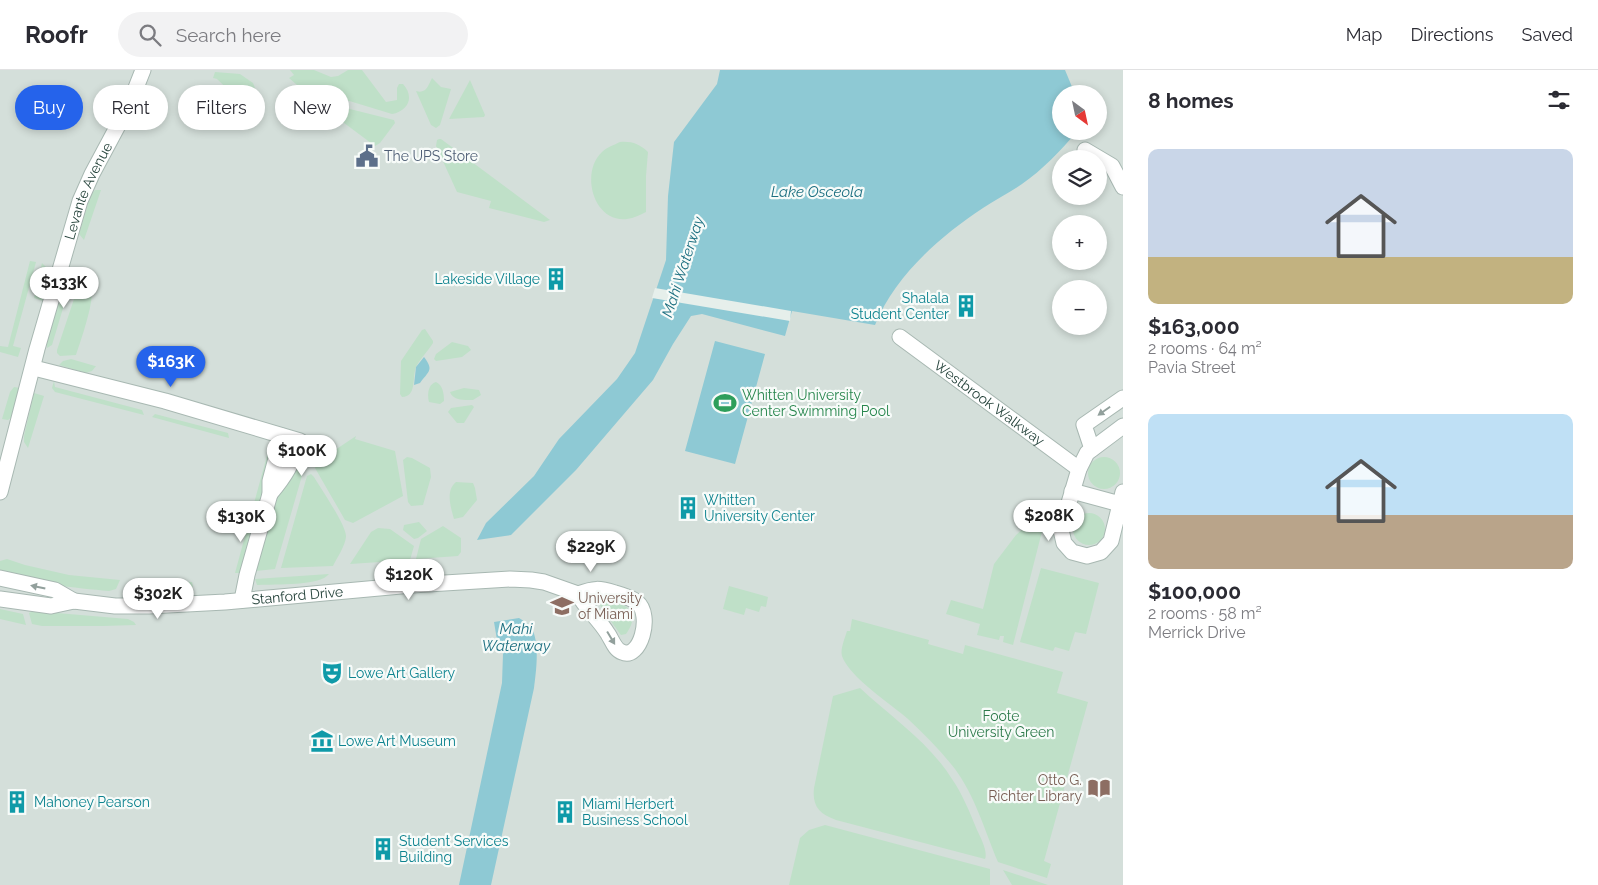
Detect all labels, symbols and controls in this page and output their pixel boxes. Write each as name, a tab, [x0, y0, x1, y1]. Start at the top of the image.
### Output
search box	[118, 12, 468, 57]
text: Roofr	[25, 20, 88, 49]
icon: search	[136, 21, 164, 49]
text: Search here	[176, 24, 281, 46]
text: Map	[1346, 24, 1382, 45]
text: Directions	[1410, 24, 1494, 45]
text: Saved	[1522, 24, 1573, 45]
chip: Buy	[15, 85, 83, 130]
chip: Rent	[93, 85, 168, 130]
chip: Filters	[178, 85, 265, 130]
chip: New	[275, 85, 349, 130]
north arrow	[1052, 85, 1108, 140]
map controls	[1052, 85, 1107, 335]
icon: filters	[1545, 86, 1573, 114]
text: 8 homes	[1148, 88, 1234, 113]
street label: Levante Avenue	[61, 140, 115, 242]
public building icon: The UPS Store	[354, 143, 380, 169]
place label: The UPS Store	[384, 148, 478, 164]
button: layers	[1052, 150, 1107, 205]
icon: home	[1316, 181, 1406, 271]
water label: Lake Osceola	[771, 183, 863, 201]
water label: Mahi Waterway	[658, 214, 708, 319]
button: +	[1052, 215, 1107, 270]
pin: $133K	[29, 266, 99, 309]
building icon: Lakeside Village	[543, 266, 569, 292]
place label: Lakeside Village	[434, 271, 540, 287]
text: $133K	[41, 273, 87, 292]
button: −	[1052, 280, 1107, 335]
place label: Shalala Student Center	[851, 290, 949, 322]
building icon: Shalala Student Center	[953, 293, 979, 319]
text: $163,000	[1148, 314, 1240, 339]
text: 2 rooms · 64 m²	[1148, 339, 1262, 358]
pin: $163K	[136, 346, 206, 388]
text: $163K	[147, 352, 195, 371]
street label: Westbrook Walkway	[931, 357, 1048, 449]
text: Pavia Street	[1148, 358, 1236, 377]
place label: Whitten University Center Swimming Pool	[742, 387, 890, 419]
sports icon: Whitten University Center Swimming Pool	[712, 390, 738, 416]
one-way arrow	[1097, 406, 1110, 416]
pin: $100K	[267, 434, 337, 477]
text: $100K	[278, 441, 326, 460]
icon: home	[1316, 446, 1406, 536]
place label: Whitten University Center	[704, 492, 815, 524]
building icon: Whitten University Center	[675, 495, 701, 521]
pin: $130K	[206, 500, 276, 543]
pin: $208K	[1014, 500, 1084, 542]
text: $208K	[1024, 506, 1074, 525]
text: $130K	[217, 507, 265, 526]
pin: $229K	[556, 530, 626, 573]
text: $229K	[567, 537, 615, 556]
pin: $120K	[374, 558, 444, 601]
text: $120K	[385, 565, 433, 584]
pin: $302K	[123, 578, 193, 620]
text: $100,000	[1148, 579, 1241, 604]
one-way arrow	[30, 583, 46, 591]
street label: Stanford Drive	[251, 583, 344, 608]
text: $302K	[134, 584, 182, 603]
place label: University of Miami	[578, 590, 643, 622]
school or university icon: University of Miami	[549, 593, 575, 619]
text: 2 rooms · 58 m²	[1148, 604, 1262, 623]
water label: Mahi Waterway	[482, 620, 551, 655]
text: Merrick Drive	[1148, 623, 1246, 642]
one-way arrow	[606, 632, 615, 645]
theatre icon: Lowe Art Gallery	[319, 660, 345, 686]
place label: Lowe Art Gallery	[348, 665, 456, 681]
park label: Foote University Green	[948, 708, 1054, 740]
museum icon: Lowe Art Museum	[309, 728, 335, 754]
place label: Lowe Art Museum	[338, 733, 456, 749]
place label: Otto G. Richter Library	[988, 772, 1082, 804]
library icon: Otto G. Richter Library	[1086, 775, 1112, 801]
building icon: Mahoney Pearson	[4, 789, 30, 815]
place label: Mahoney Pearson	[34, 794, 150, 810]
place label: Miami Herbert Business School	[582, 796, 688, 828]
building icon: Miami Herbert Business School	[552, 799, 578, 825]
place label: Student Services Building	[399, 833, 509, 865]
building icon: Student Services Building	[370, 836, 396, 862]

